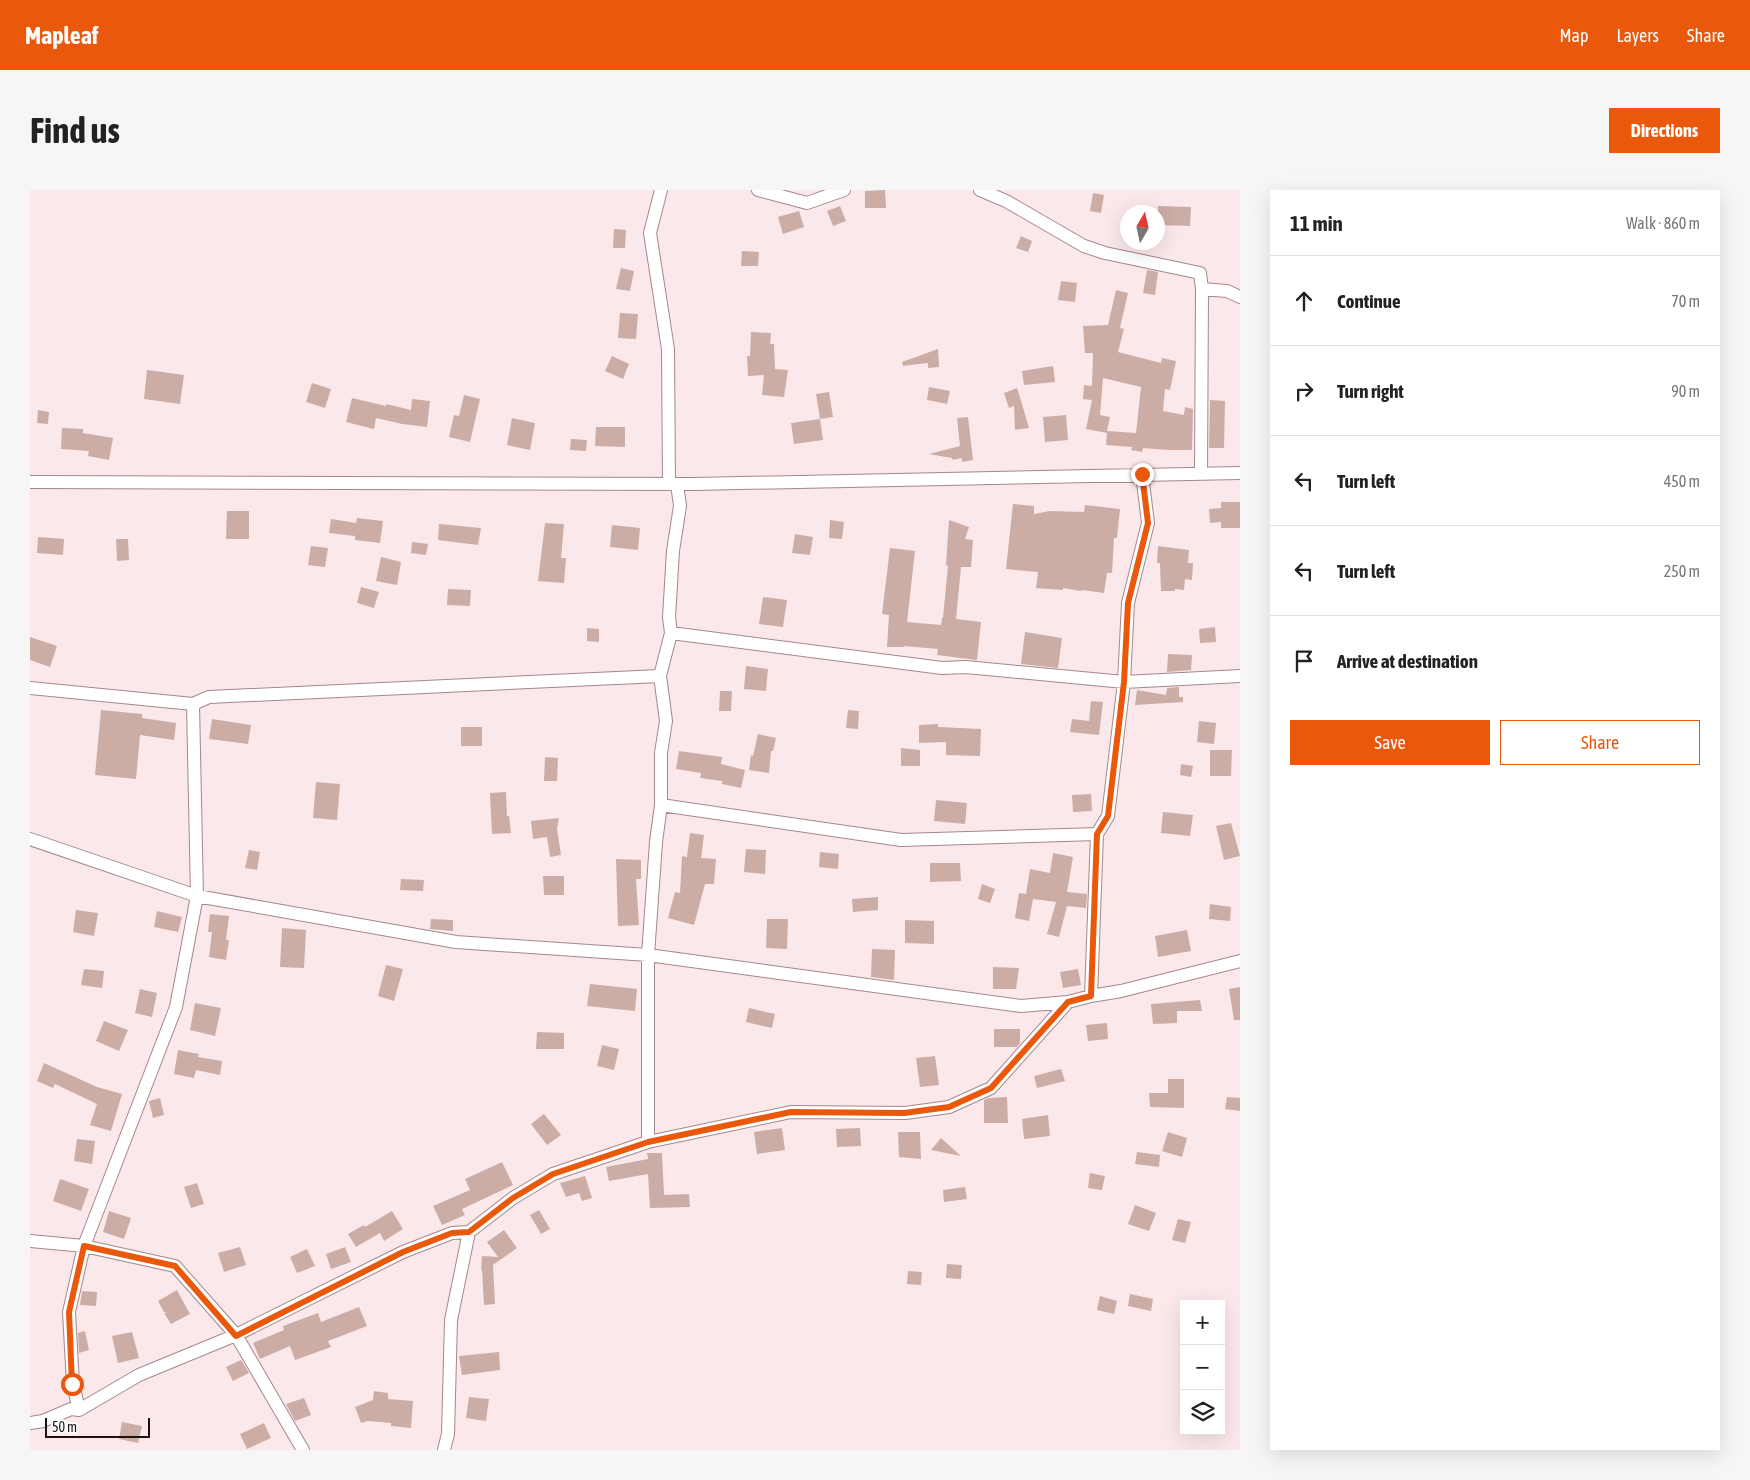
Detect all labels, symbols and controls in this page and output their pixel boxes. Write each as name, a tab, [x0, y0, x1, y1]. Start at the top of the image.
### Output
text: Mapleaf	[25, 22, 98, 49]
text: Map	[1559, 25, 1588, 46]
text: Layers	[1616, 25, 1659, 46]
text: Share	[1687, 25, 1725, 46]
button: Directions	[1609, 108, 1720, 153]
text: Find us	[30, 110, 120, 150]
north arrow	[1120, 205, 1165, 250]
text: 11 min	[1290, 211, 1343, 235]
text: Walk · 860 m	[1626, 214, 1700, 232]
icon: ahead	[1290, 287, 1318, 315]
text: Continue	[1337, 290, 1401, 312]
text: 70 m	[1671, 292, 1700, 310]
icon: right	[1290, 377, 1318, 405]
text: Turn right	[1337, 380, 1404, 402]
text: 90 m	[1671, 382, 1700, 400]
route end	[1131, 463, 1154, 486]
icon: left	[1290, 467, 1318, 495]
text: Turn left	[1337, 470, 1395, 492]
text: 450 m	[1664, 472, 1700, 490]
icon: left	[1290, 557, 1318, 585]
text: Turn left	[1337, 560, 1395, 582]
text: 250 m	[1664, 562, 1700, 580]
icon: arrive	[1290, 647, 1318, 675]
text: Arrive at destination	[1337, 650, 1478, 672]
button: Save	[1290, 720, 1490, 765]
button: Share	[1500, 720, 1700, 765]
map controls	[1180, 1300, 1225, 1435]
button: +	[1180, 1300, 1225, 1345]
button: −	[1180, 1345, 1225, 1390]
route start	[61, 1373, 84, 1396]
button: layers	[1180, 1390, 1225, 1435]
scale bar	[45, 1415, 150, 1438]
text: 50 m	[52, 1419, 77, 1435]

